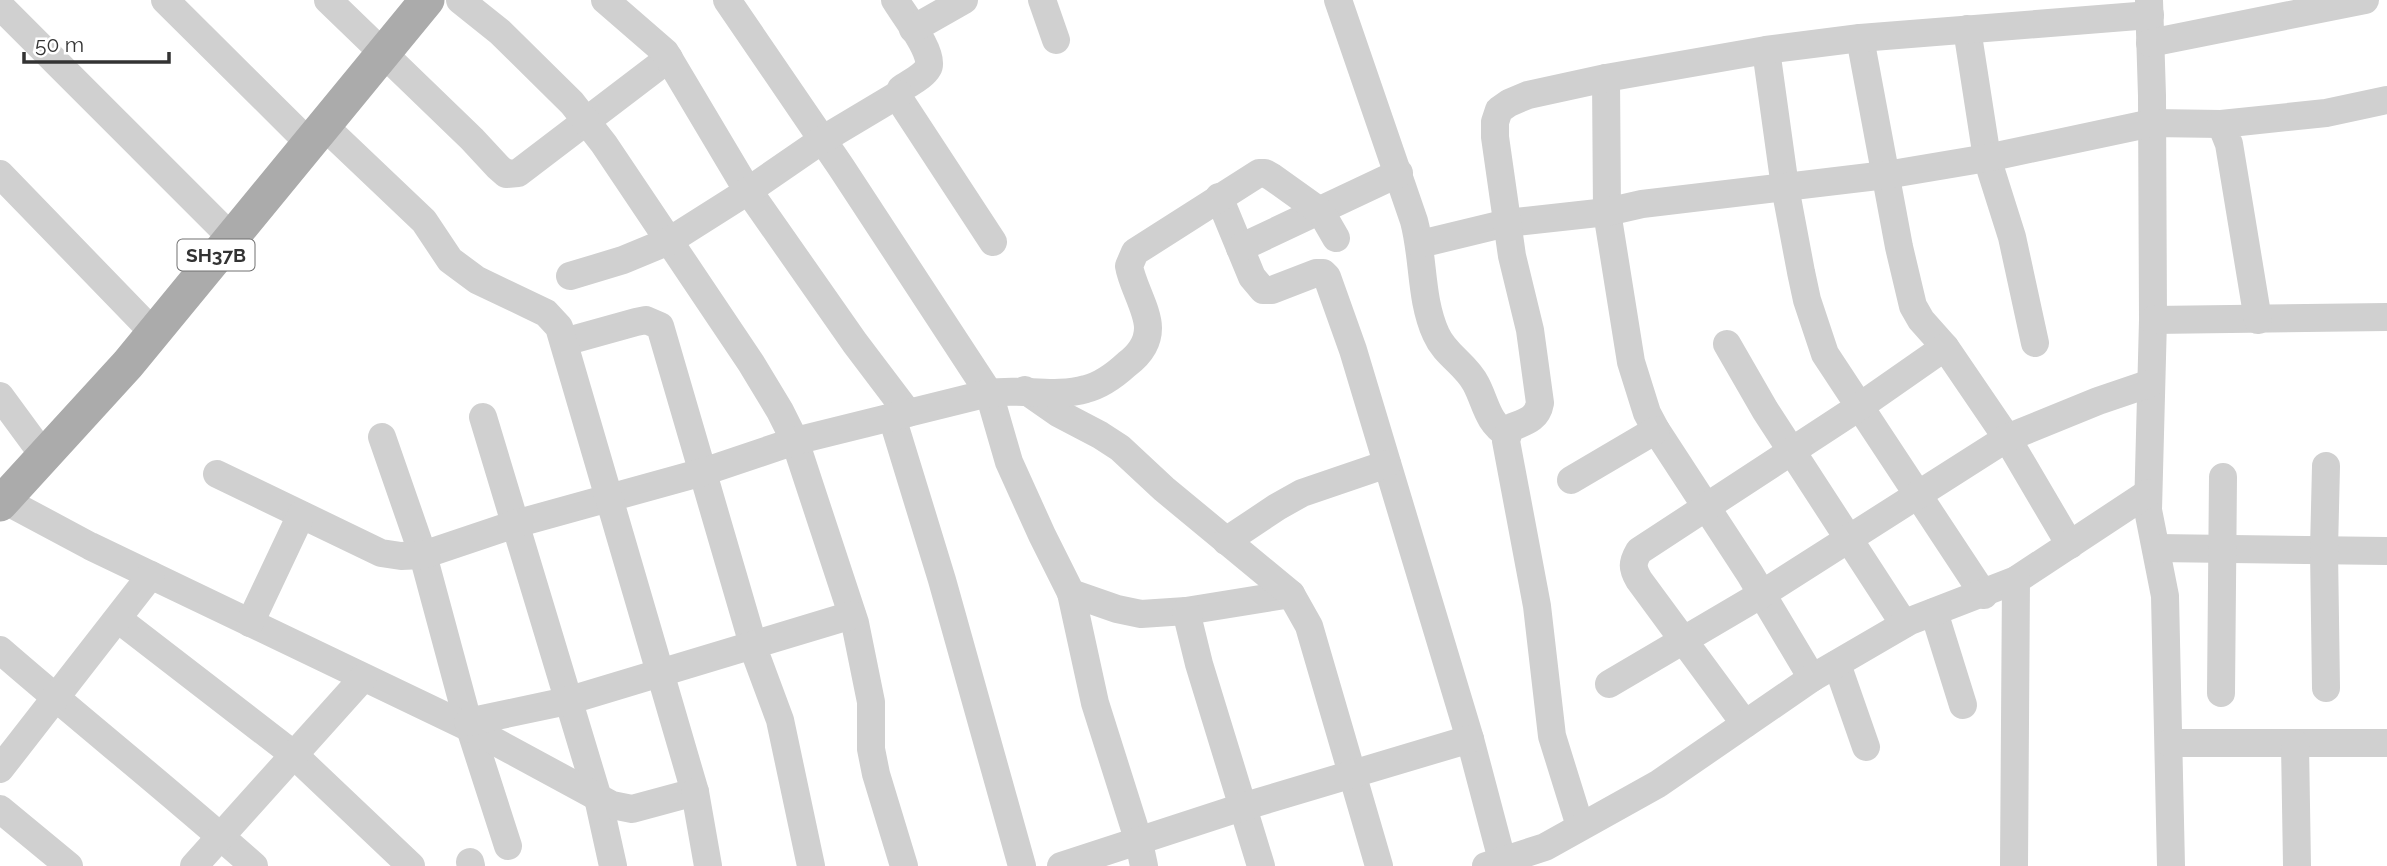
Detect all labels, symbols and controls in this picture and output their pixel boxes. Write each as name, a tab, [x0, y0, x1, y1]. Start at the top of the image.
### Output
scale bar	[24, 21, 170, 65]
text: 50 m	[35, 32, 84, 57]
road number: SH37B	[178, 240, 255, 270]

